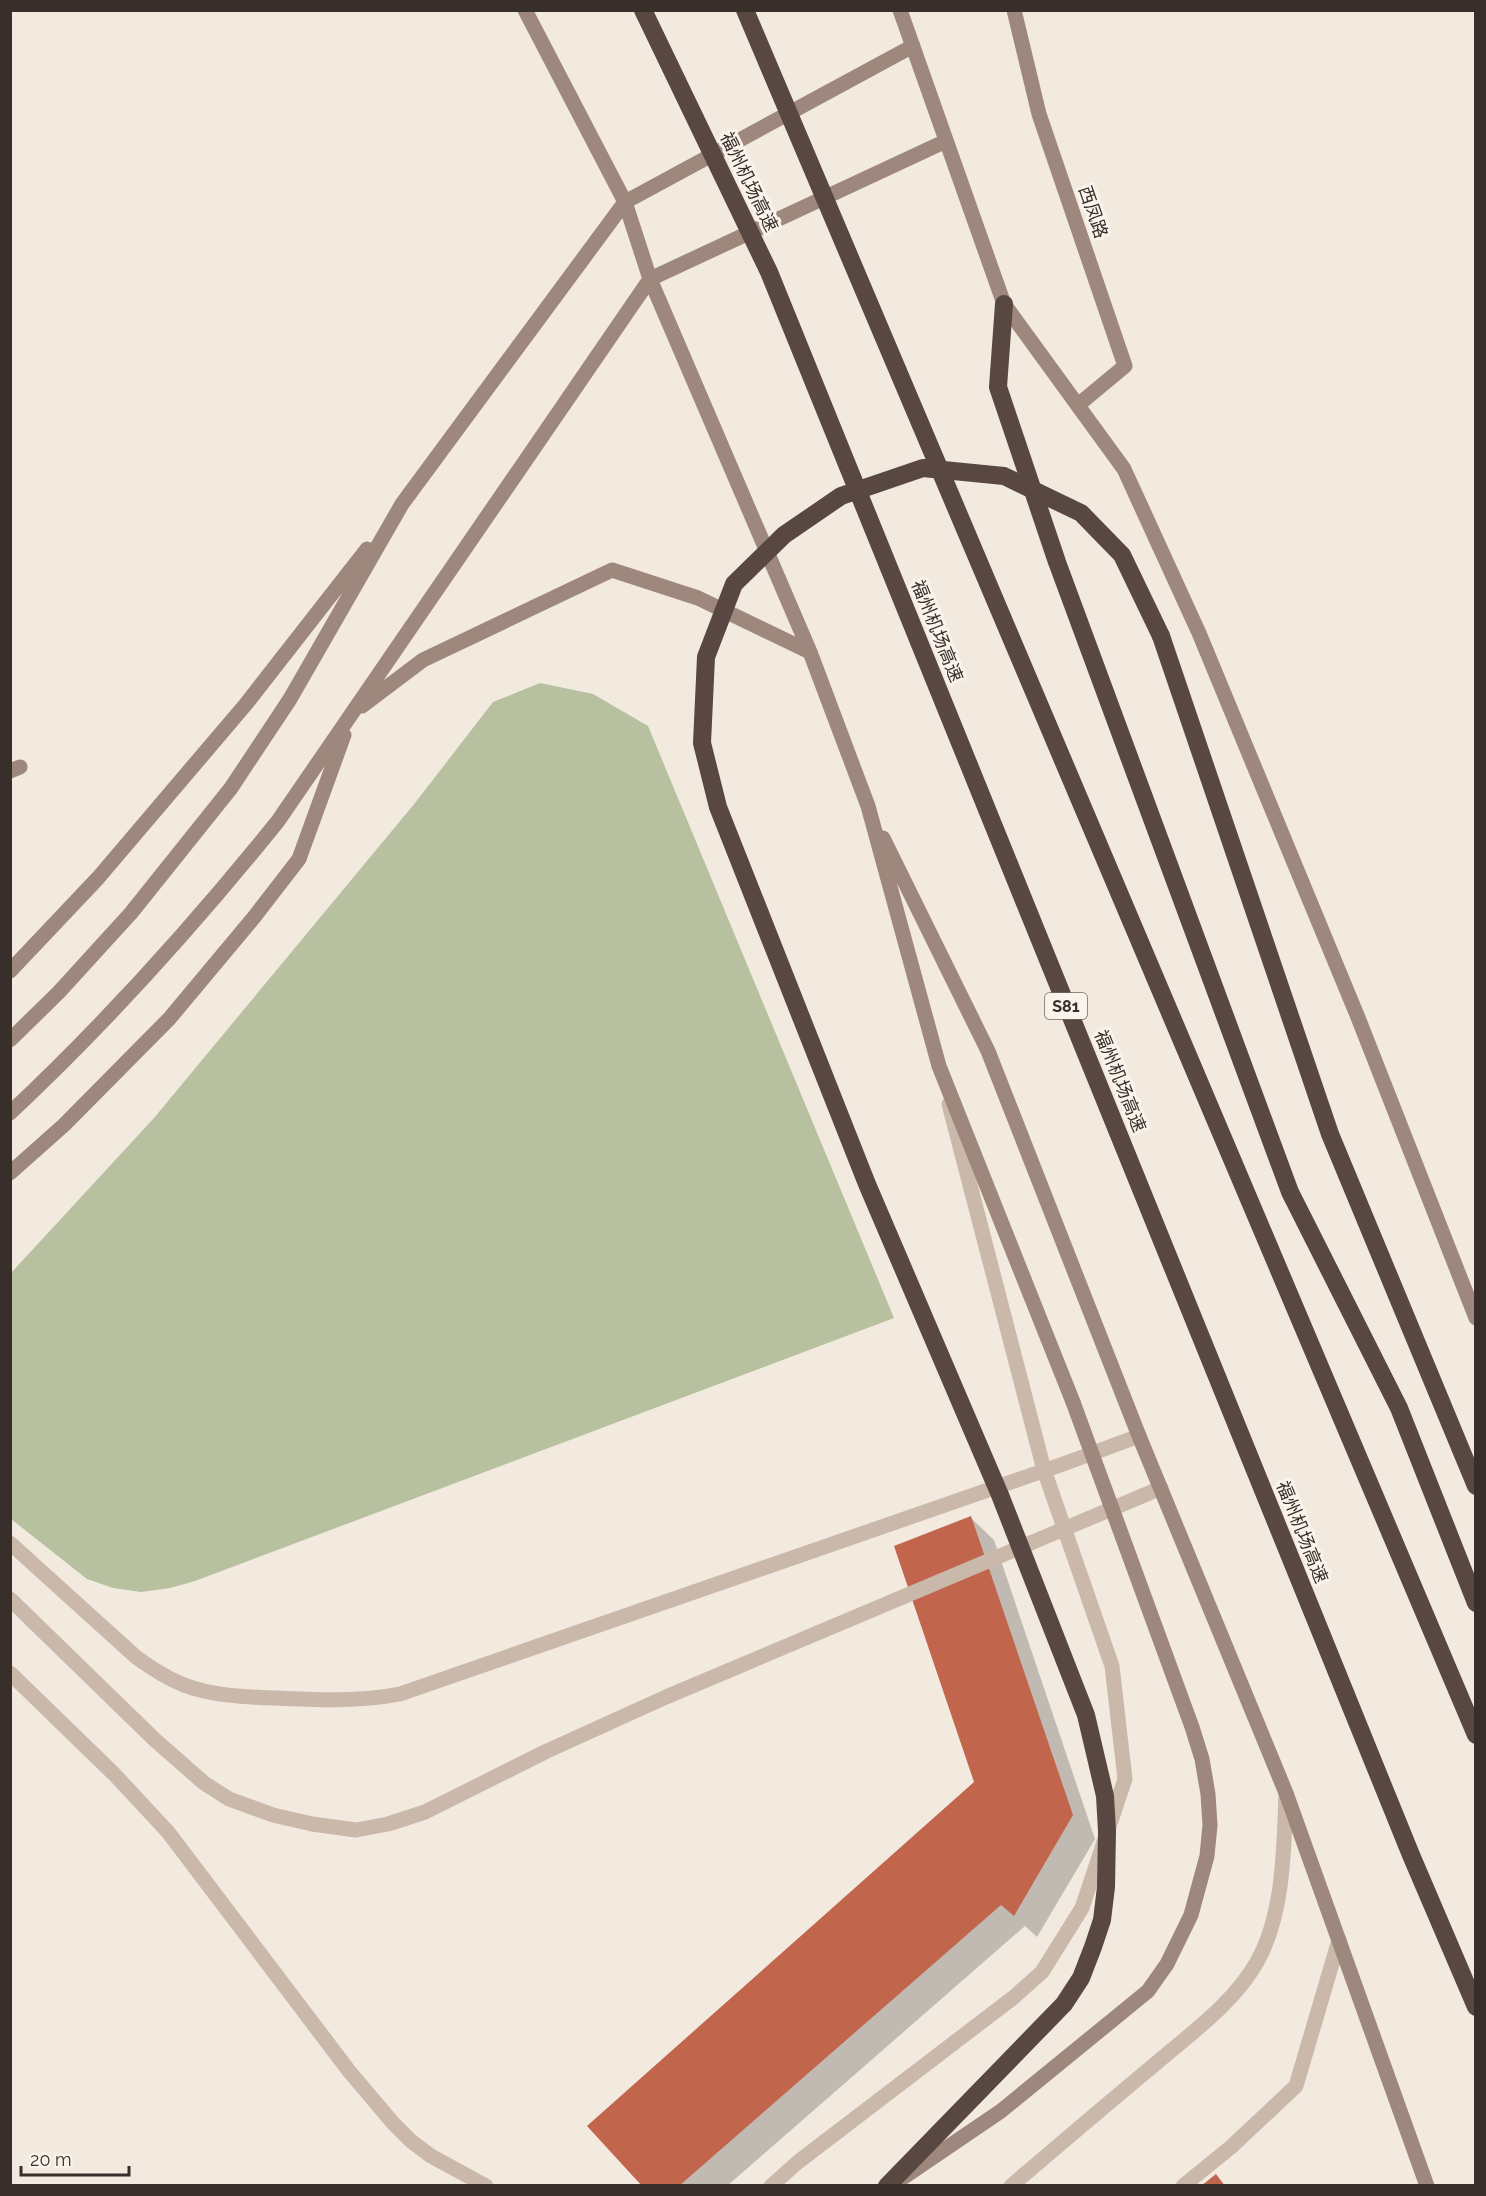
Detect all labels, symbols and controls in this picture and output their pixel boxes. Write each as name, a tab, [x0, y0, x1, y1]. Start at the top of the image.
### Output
street label: 福州机场高速	[716, 129, 783, 235]
street label: 西凤路	[1075, 183, 1112, 241]
street label: 福州机场高速	[907, 577, 967, 685]
road number: S81	[1045, 993, 1087, 1019]
street label: 福州机场高速	[1090, 1027, 1150, 1135]
street label: 福州机场高速	[1272, 1478, 1332, 1586]
scale bar	[21, 2139, 129, 2177]
text: 20 m	[30, 2149, 72, 2170]

